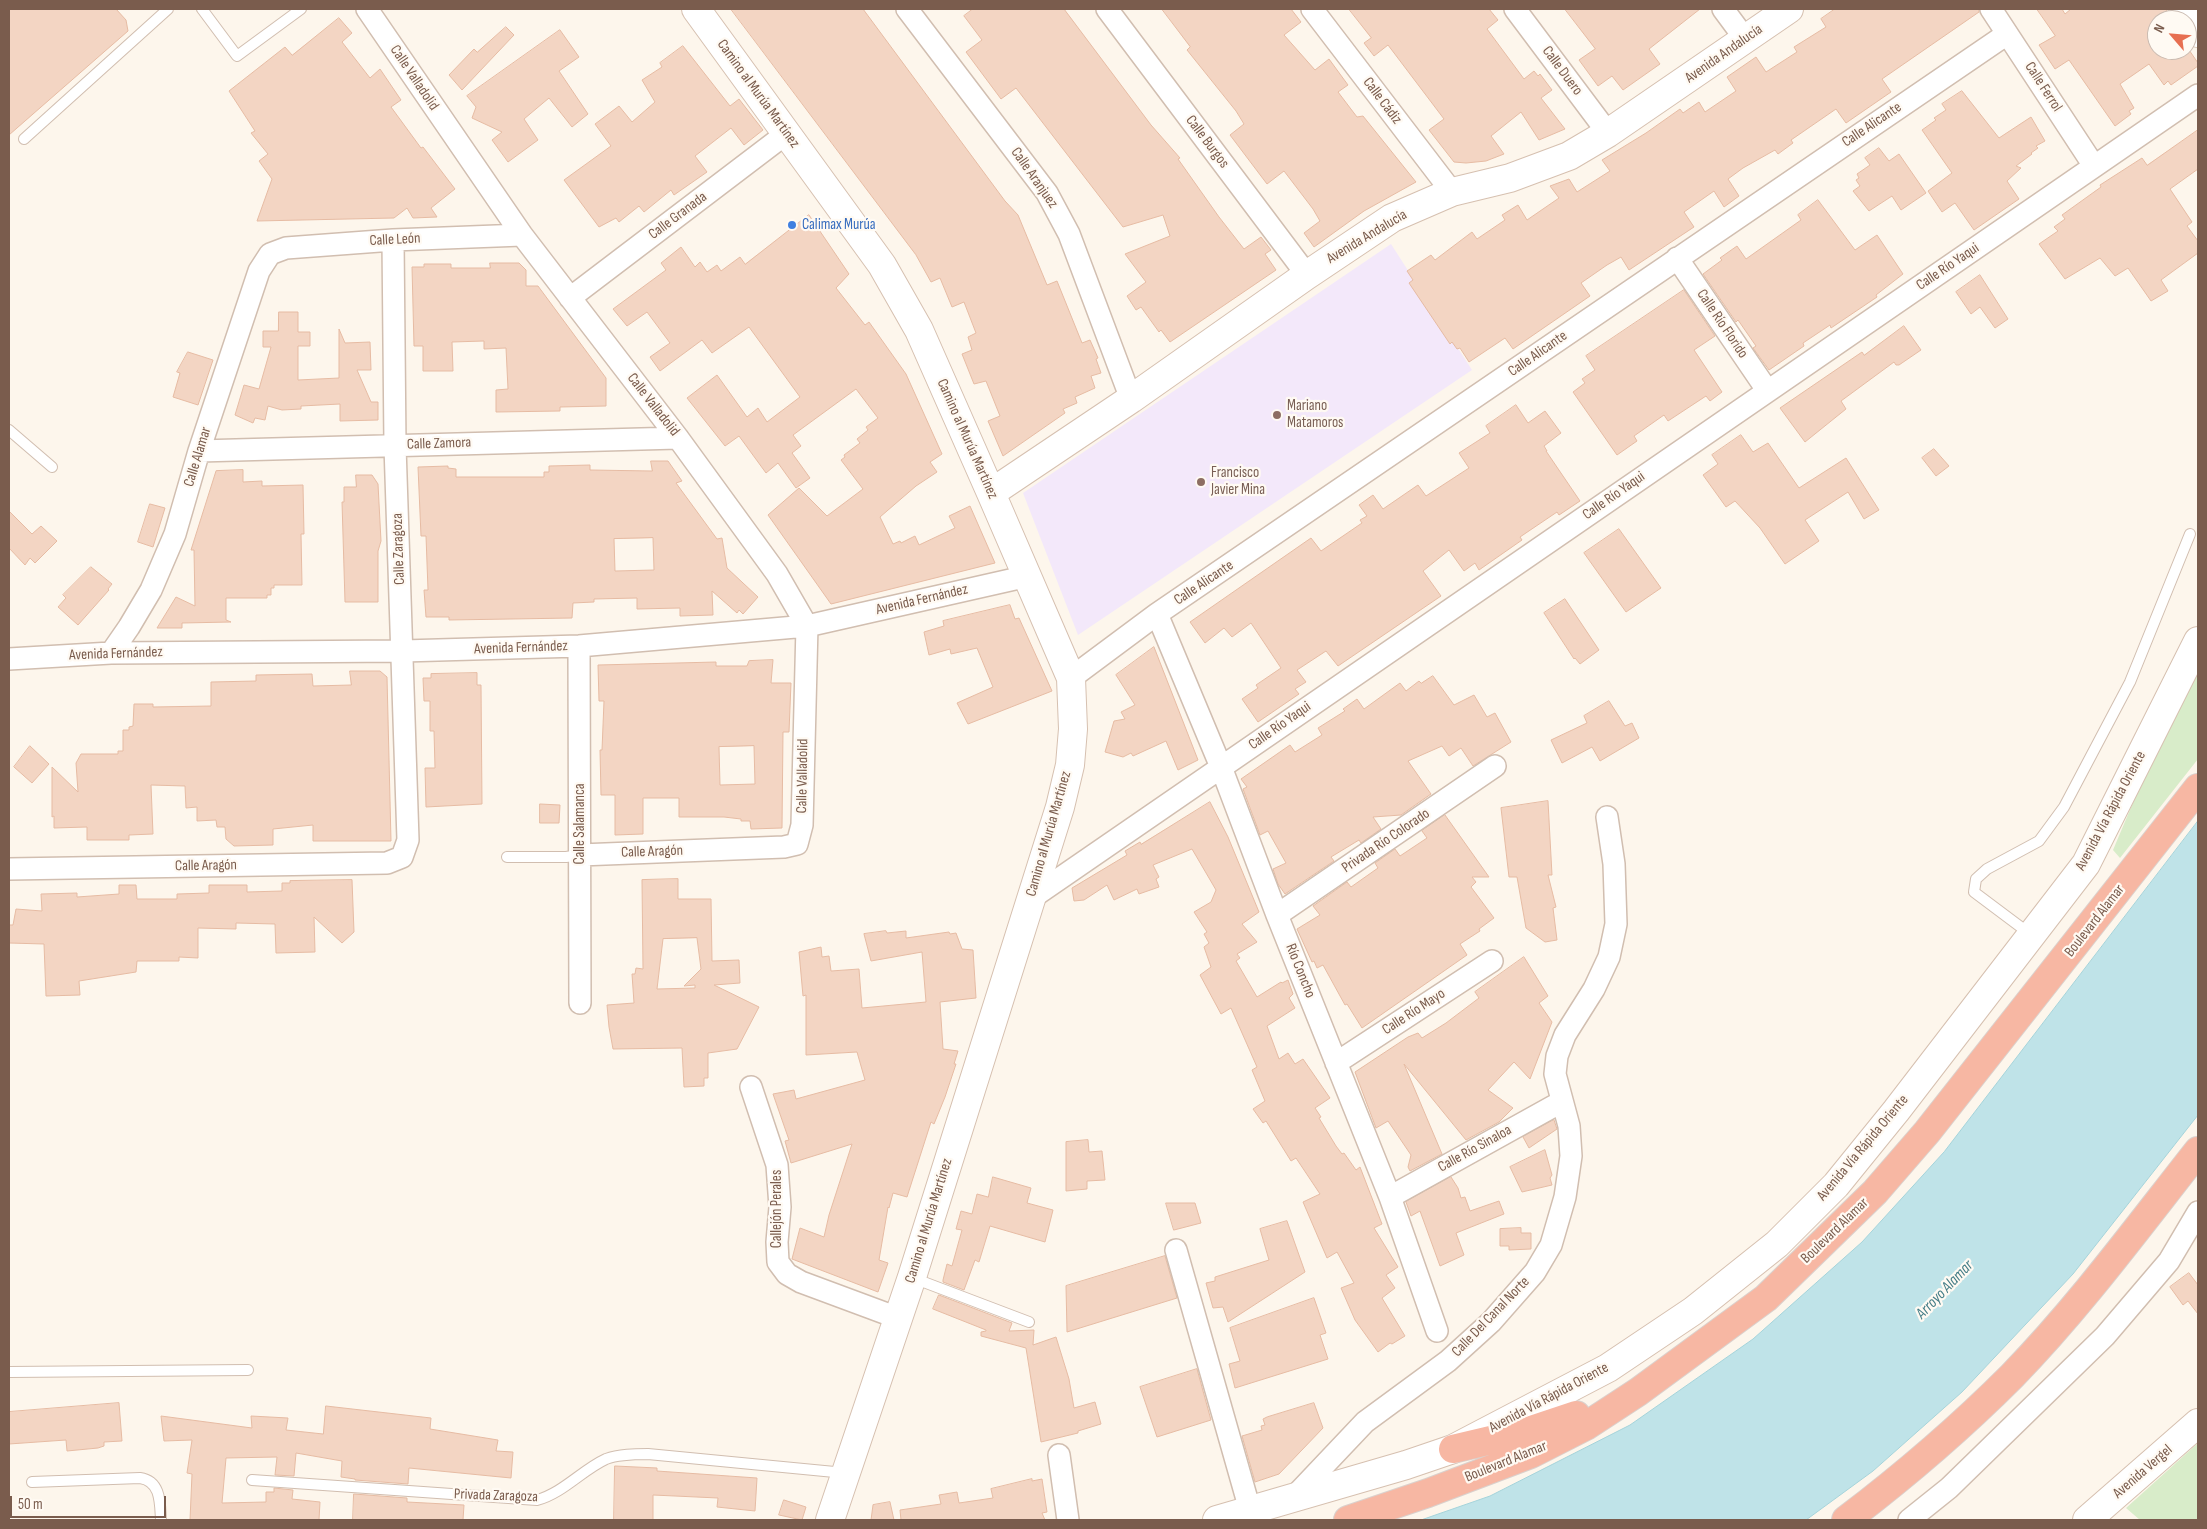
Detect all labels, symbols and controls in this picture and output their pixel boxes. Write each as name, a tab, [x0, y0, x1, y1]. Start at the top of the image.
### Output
north arrow	[2147, 10, 2197, 60]
street label: Avenida Andalucía	[1682, 21, 1766, 87]
text: N	[2150, 21, 2168, 36]
street label: Camino al Murúa Martínez	[713, 36, 803, 152]
street label: Calle Valladolid	[386, 42, 442, 114]
street label: Calle Duero	[1538, 43, 1586, 99]
street label: Calle Ferrol	[2020, 59, 2066, 115]
street label: Calle Cádiz	[1359, 74, 1405, 128]
street label: Calle Alicante	[1839, 99, 1905, 151]
street label: Calle Burgos	[1181, 112, 1233, 172]
street label: Calle Aranjuez	[1007, 144, 1061, 212]
street label: Calle Granada	[645, 188, 711, 244]
street label: Avenida Andalucía	[1324, 206, 1410, 268]
place label: Calimax Murúa	[802, 216, 876, 234]
marker: Calimax Murúa	[786, 219, 798, 231]
street label: Calle León	[369, 230, 421, 250]
street label: Calle Río Yaqui	[1913, 239, 1983, 295]
street label: Calle Río Florido	[1692, 286, 1752, 362]
street label: Calle Alicante	[1505, 327, 1571, 381]
street label: Calle Valladolid	[623, 370, 683, 440]
street label: Camino al Murúa Martínez	[932, 376, 1002, 502]
place label: Mariano Matamoros	[1287, 397, 1343, 432]
marker: Mariano Matamoros	[1271, 409, 1283, 421]
street label: Calle Alamar	[180, 425, 216, 489]
street label: Calle Zamora	[407, 434, 471, 454]
place label: Francisco Javier Mina	[1211, 464, 1265, 499]
street label: Calle Río Yaqui	[1579, 468, 1649, 524]
marker: Francisco Javier Mina	[1195, 476, 1207, 488]
street label: Calle Zaragoza	[389, 513, 409, 585]
street label: Calle Alicante	[1171, 557, 1237, 609]
street label: Avenida Fernández	[874, 581, 970, 619]
street label: Avenida Fernández	[474, 637, 568, 659]
street label: Avenida Fernández	[69, 643, 163, 665]
street label: Calle Río Yaqui	[1245, 698, 1315, 754]
street label: Calle Valladolid	[793, 738, 813, 814]
street label: Avenida Vía Rápida Oriente	[2072, 748, 2150, 874]
street label: Camino al Murúa Martínez	[1023, 769, 1075, 899]
street label: Calle Salamanca	[571, 784, 589, 864]
street label: Privada Río Colorado	[1339, 805, 1433, 877]
street label: Calle Aragón	[621, 842, 683, 862]
street label: Calle Aragón	[175, 856, 237, 876]
street label: Boulevard Alamar	[2061, 881, 2129, 961]
street label: Río Concho	[1281, 941, 1319, 1001]
street label: Calle Río Mayo	[1379, 985, 1449, 1039]
street label: Avenida Vía Rápida Oriente	[1813, 1091, 1913, 1205]
street label: Calle Río Sinaloa	[1435, 1121, 1515, 1177]
street label: Camino al Murúa Martínez	[901, 1156, 957, 1286]
street label: Callejón Perales	[768, 1170, 786, 1248]
street label: Boulevard Alamar	[1798, 1194, 1872, 1268]
water label: Arroyo Alamar	[1912, 1257, 1978, 1323]
street label: Calle Del Canal Norte	[1448, 1273, 1534, 1361]
street label: Avenida Vía Rápida Oriente	[1486, 1359, 1612, 1437]
street label: Boulevard Alamar	[1462, 1437, 1550, 1487]
street label: Avenida Vergel	[2110, 1441, 2176, 1503]
scale bar	[12, 1486, 169, 1518]
street label: Privada Zaragoza	[454, 1486, 538, 1506]
text: 50 m	[18, 1495, 43, 1514]

